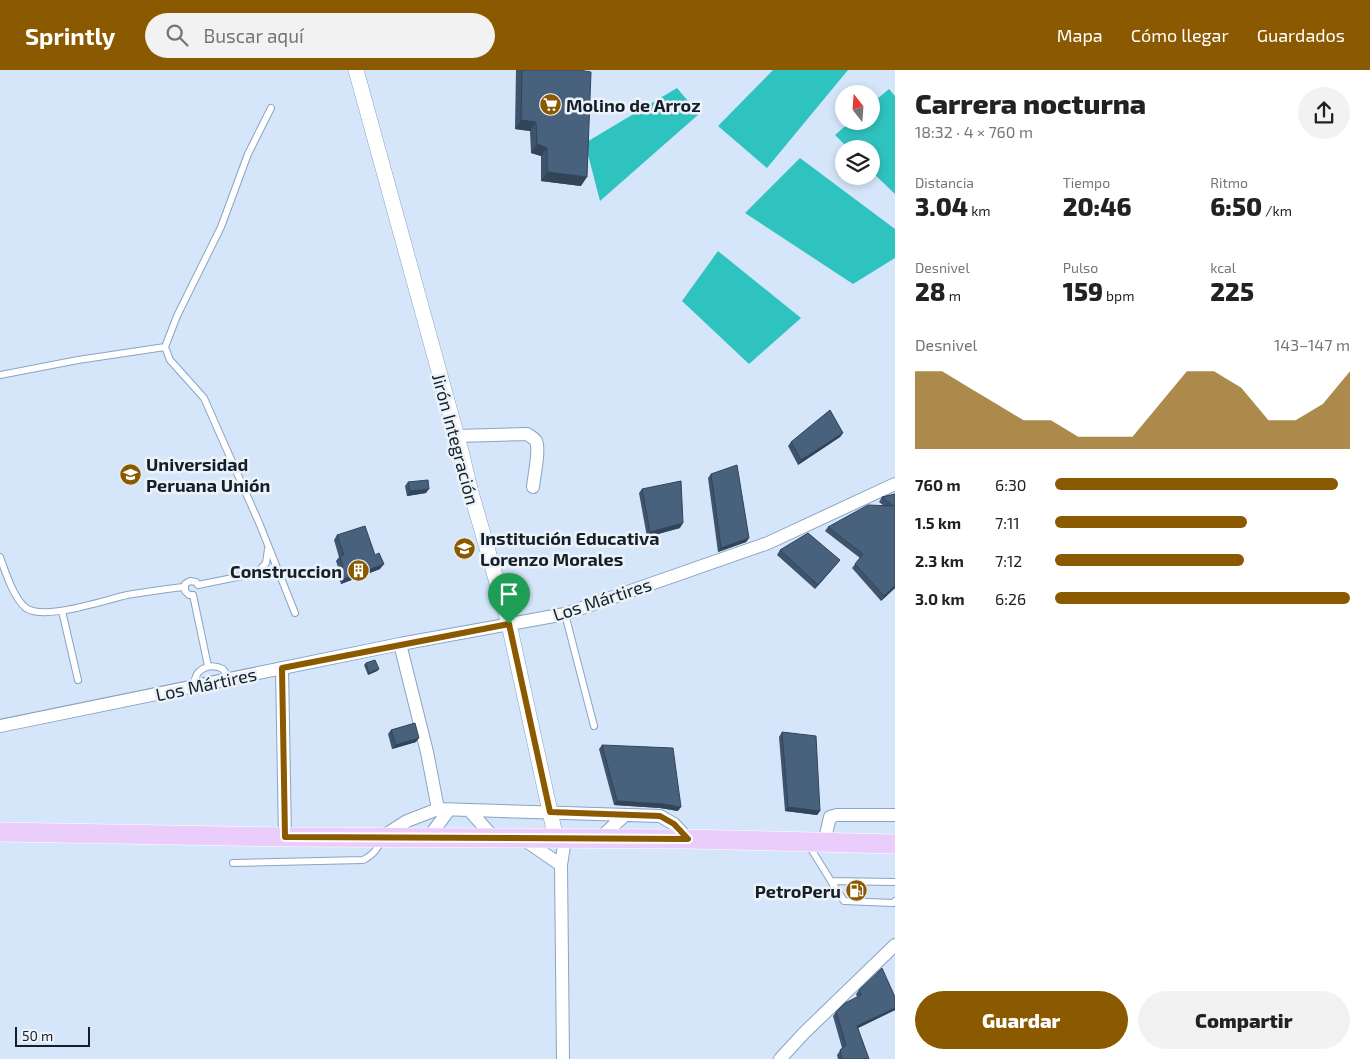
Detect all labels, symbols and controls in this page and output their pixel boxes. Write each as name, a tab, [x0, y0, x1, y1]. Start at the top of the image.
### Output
search box	[145, 13, 495, 58]
text: Sprintly	[25, 21, 115, 50]
icon: search	[163, 21, 191, 49]
text: Buscar aquí	[203, 24, 304, 47]
text: Mapa	[1057, 24, 1103, 46]
text: Cómo llegar	[1131, 24, 1229, 46]
text: Guardados	[1257, 24, 1345, 46]
north arrow	[835, 85, 880, 130]
map controls	[835, 85, 880, 185]
text: Carrera nocturna	[915, 86, 1146, 120]
button: share	[1298, 87, 1350, 139]
supermarket icon: Molino de Arroz	[538, 93, 562, 117]
place label: Molino de Arroz	[566, 94, 701, 116]
text: 18:32 · 4 × 760 m	[915, 122, 1033, 141]
button: layers	[835, 140, 880, 185]
text: Distancia	[915, 174, 974, 191]
text: Tiempo	[1063, 174, 1110, 191]
text: Ritmo	[1210, 174, 1248, 191]
text: 3.04	[915, 191, 968, 221]
text: 20:46	[1063, 191, 1132, 221]
text: 6:50	[1210, 191, 1262, 221]
text: km	[968, 202, 991, 219]
text: /km	[1262, 202, 1292, 219]
text: Desnivel	[915, 259, 970, 276]
text: Pulso	[1063, 259, 1098, 276]
text: kcal	[1210, 259, 1236, 276]
text: 28	[915, 276, 946, 306]
text: 159	[1063, 276, 1103, 306]
text: 225	[1210, 276, 1254, 306]
text: m	[946, 287, 961, 304]
text: bpm	[1103, 287, 1134, 304]
text: Desnivel	[915, 335, 977, 354]
text: 143–147 m	[1274, 335, 1350, 354]
street label: Jirón Integración	[428, 371, 484, 507]
place label: Universidad Peruana Unión	[146, 453, 270, 496]
school or university icon: Universidad Peruana Unión	[118, 462, 142, 486]
text: 760 m	[915, 475, 961, 494]
text: 6:30	[995, 475, 1026, 494]
text: 1.5 km	[915, 513, 961, 532]
text: 7:11	[995, 513, 1020, 532]
place label: Institución Educativa Lorenzo Morales	[480, 527, 659, 570]
school or university icon: Institución Educativa Lorenzo Morales	[452, 536, 476, 560]
text: 2.3 km	[915, 551, 964, 570]
text: 7:12	[995, 551, 1022, 570]
building icon: Construccion	[346, 559, 370, 583]
place label: Construccion	[230, 560, 342, 582]
pin	[488, 573, 530, 624]
street label: Los Mártires	[550, 573, 654, 625]
icon: arrive	[495, 580, 523, 608]
text: 3.0 km	[915, 589, 965, 608]
text: 6:26	[995, 589, 1026, 608]
street label: Los Mártires	[154, 663, 258, 705]
fuel station icon: PetroPeru	[845, 879, 869, 903]
place label: PetroPeru	[755, 880, 841, 902]
button: Guardar	[915, 991, 1128, 1049]
button: Compartir	[1138, 991, 1350, 1049]
scale bar	[15, 1024, 90, 1047]
text: 50 m	[22, 1027, 53, 1044]

